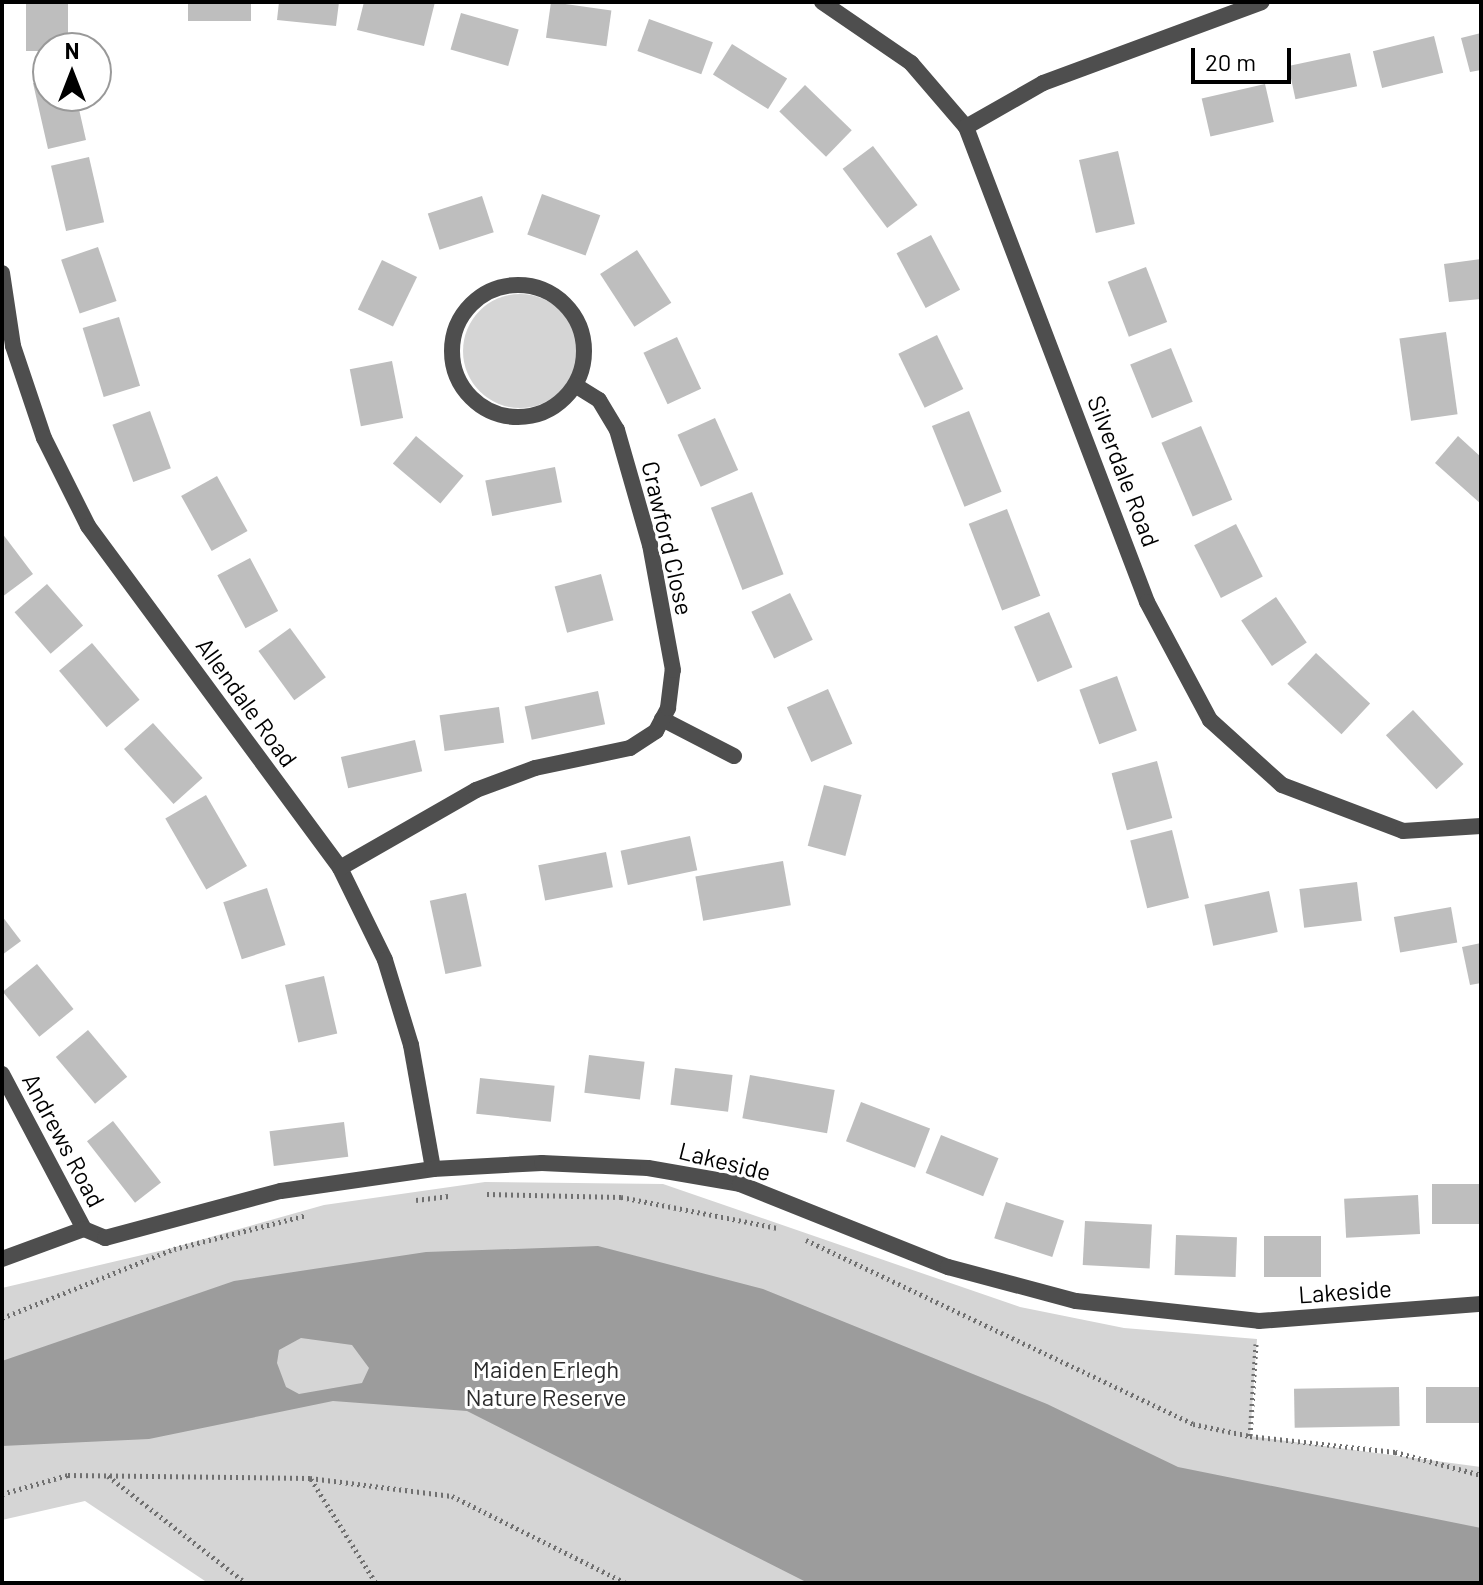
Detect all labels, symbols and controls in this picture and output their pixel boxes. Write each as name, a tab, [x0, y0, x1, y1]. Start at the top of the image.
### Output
north arrow	[32, 32, 112, 112]
scale bar	[1195, 32, 1295, 82]
text: N	[65, 37, 79, 63]
text: 20 m	[1205, 47, 1256, 76]
street label: Silverdale Road	[1082, 391, 1166, 551]
street label: Crawford Close	[636, 458, 700, 618]
street label: Allendale Road	[190, 632, 304, 772]
street label: Andrews Road	[17, 1068, 111, 1212]
street label: Lakeside	[676, 1136, 774, 1186]
street label: Lakeside	[1297, 1273, 1393, 1309]
park label: Maiden Erlegh Nature Reserve	[466, 1355, 626, 1411]

